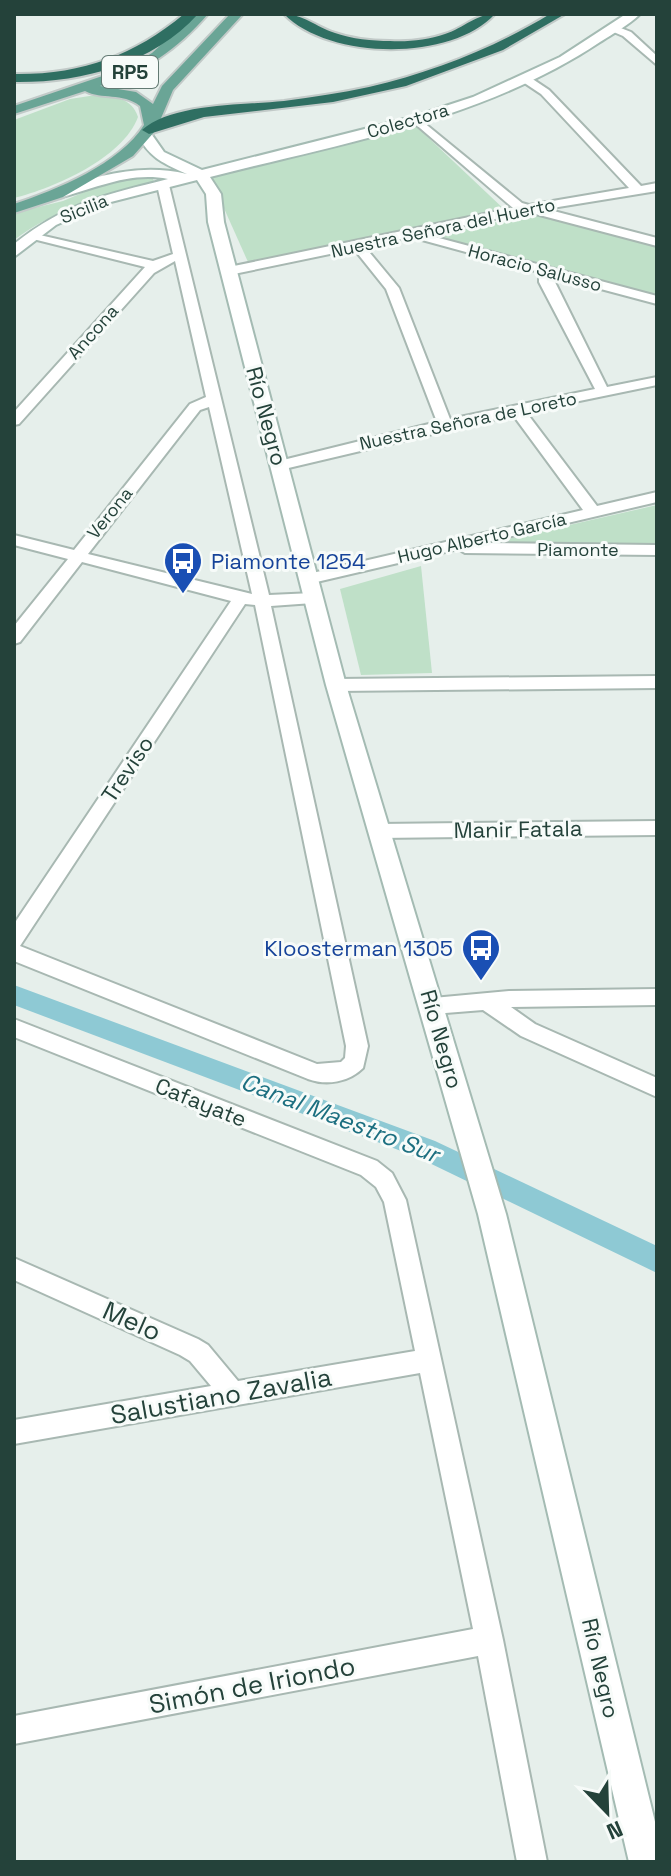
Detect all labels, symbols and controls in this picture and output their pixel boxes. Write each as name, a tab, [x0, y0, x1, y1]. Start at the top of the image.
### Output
road number: RP5	[102, 56, 158, 88]
street label: Colectora	[364, 98, 451, 143]
street label: Sicilia	[56, 189, 111, 229]
street label: Nuestra Señora del Huerto	[329, 193, 557, 263]
street label: Horacio Salusso	[466, 239, 604, 296]
street label: Ancona	[62, 300, 123, 364]
street label: Río Negro	[240, 363, 294, 469]
street label: Nuestra Señora de Loreto	[357, 386, 579, 455]
street label: Verona	[82, 482, 137, 543]
street label: Hugo Alberto García	[395, 507, 569, 568]
street label: Piamonte	[537, 538, 619, 561]
bus stop icon: Piamonte 1254	[162, 540, 204, 595]
place label: Piamonte 1254	[211, 547, 366, 575]
street label: Treviso	[95, 730, 159, 808]
street label: Manir Fatala	[453, 814, 583, 844]
bus stop icon: Kloosterman 1305	[460, 927, 502, 982]
place label: Kloosterman 1305	[264, 934, 453, 962]
street label: Río Negro	[415, 986, 469, 1092]
water label: Canal Maestro Sur	[237, 1065, 446, 1171]
street label: Cafayate	[151, 1071, 251, 1133]
street label: Melo	[98, 1293, 166, 1349]
street label: Salustiano Zavalia	[108, 1360, 334, 1432]
street label: Río Negro	[576, 1615, 626, 1721]
street label: Simón de Iriondo	[146, 1648, 358, 1722]
north arrow	[567, 1772, 647, 1852]
text: N	[603, 1815, 627, 1846]

